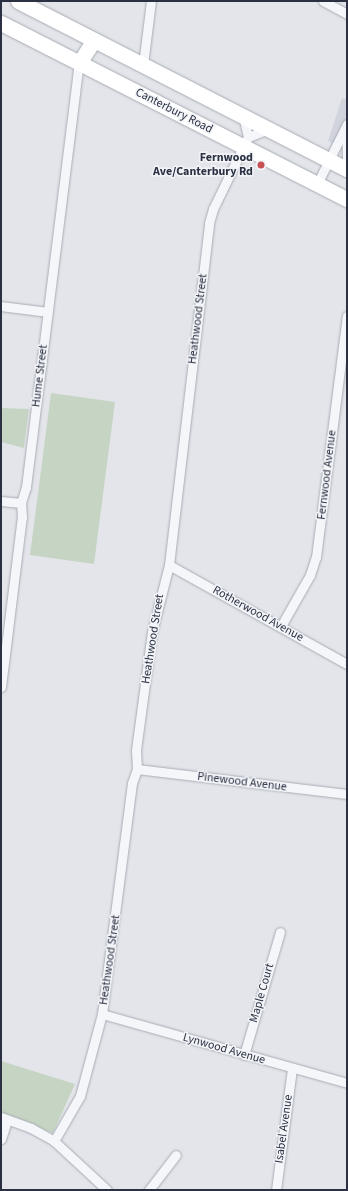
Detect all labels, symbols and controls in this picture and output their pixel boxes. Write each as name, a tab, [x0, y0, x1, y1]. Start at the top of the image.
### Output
street label: Canterbury Road	[133, 85, 215, 137]
place label: Fernwood Ave/Canterbury Rd	[153, 151, 253, 179]
marker: Fernwood Ave/Canterbury Rd	[256, 160, 266, 170]
street label: Heathwood Street	[185, 273, 211, 365]
street label: Hume Street	[29, 344, 51, 408]
street label: Fernwood Avenue	[314, 429, 340, 521]
street label: Rotherwood Avenue	[210, 583, 306, 645]
street label: Heathwood Street	[139, 593, 167, 685]
street label: Pinewood Avenue	[196, 769, 288, 795]
street label: Heathwood Street	[97, 914, 123, 1006]
street label: Maple Court	[247, 962, 277, 1024]
street label: Lynwood Avenue	[181, 1030, 267, 1068]
street label: Isabel Avenue	[272, 1094, 296, 1164]

